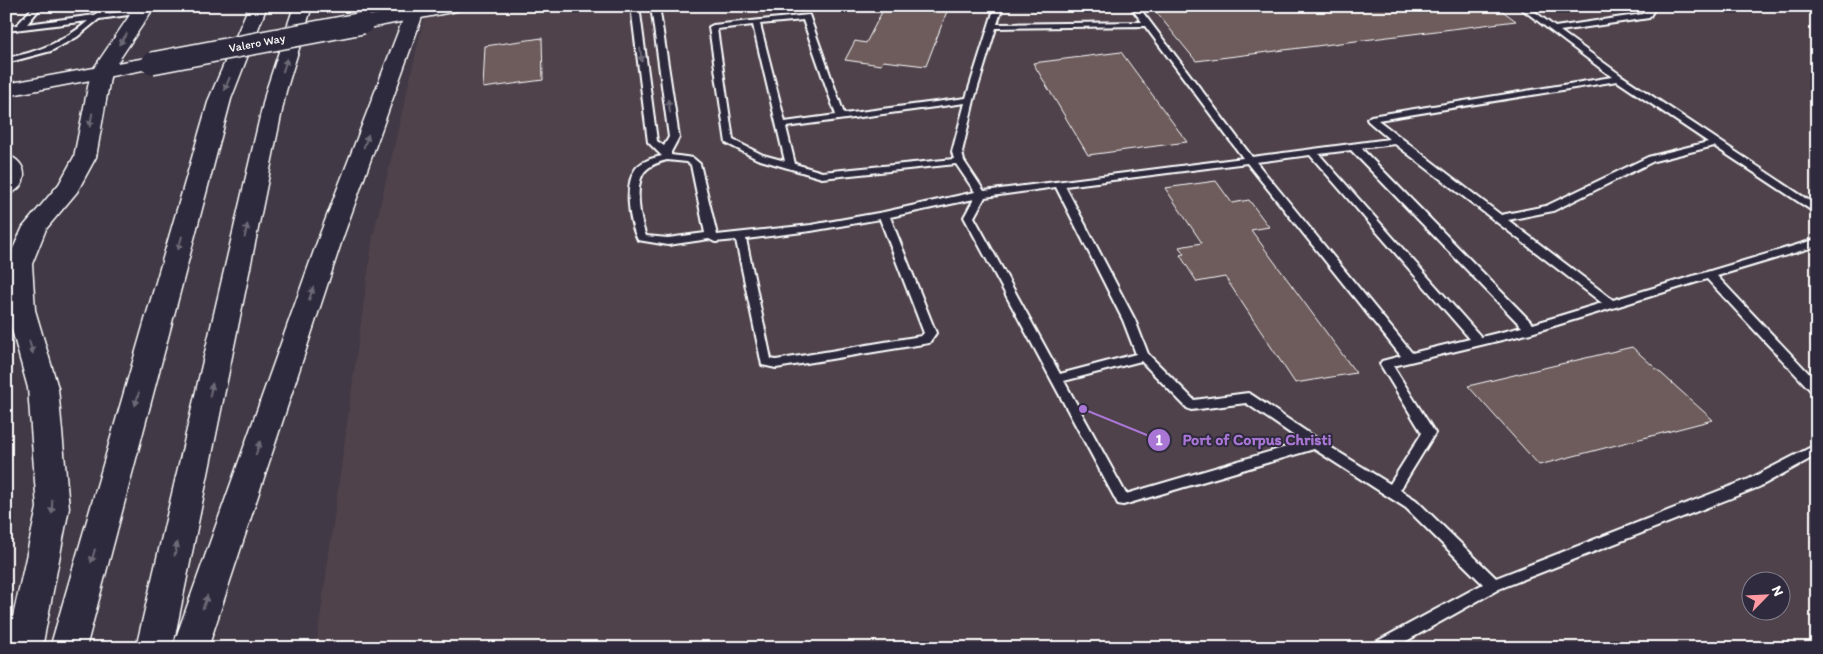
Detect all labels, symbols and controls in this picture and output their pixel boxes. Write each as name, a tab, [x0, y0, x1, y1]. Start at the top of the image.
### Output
street label: Valero Way	[228, 31, 287, 55]
one-way arrow	[118, 33, 128, 46]
one-way arrow	[637, 47, 645, 63]
one-way arrow	[281, 57, 289, 72]
one-way arrow	[222, 77, 230, 91]
one-way arrow	[665, 98, 673, 114]
one-way arrow	[87, 112, 95, 128]
one-way arrow	[363, 134, 370, 149]
one-way arrow	[242, 224, 250, 239]
one-way arrow	[176, 235, 184, 250]
one-way arrow	[308, 287, 315, 302]
one-way arrow	[27, 339, 35, 355]
one-way arrow	[207, 383, 215, 398]
one-way arrow	[132, 392, 140, 407]
callout: Port of Corpus Christi	[1147, 424, 1341, 455]
text: Port of Corpus Christi	[1182, 430, 1332, 450]
text: 1	[1156, 431, 1163, 449]
one-way arrow	[255, 440, 263, 455]
one-way arrow	[48, 500, 56, 516]
one-way arrow	[172, 541, 180, 556]
one-way arrow	[89, 548, 97, 563]
north arrow	[1740, 572, 1790, 622]
text: N	[1768, 583, 1787, 599]
one-way arrow	[202, 594, 210, 609]

